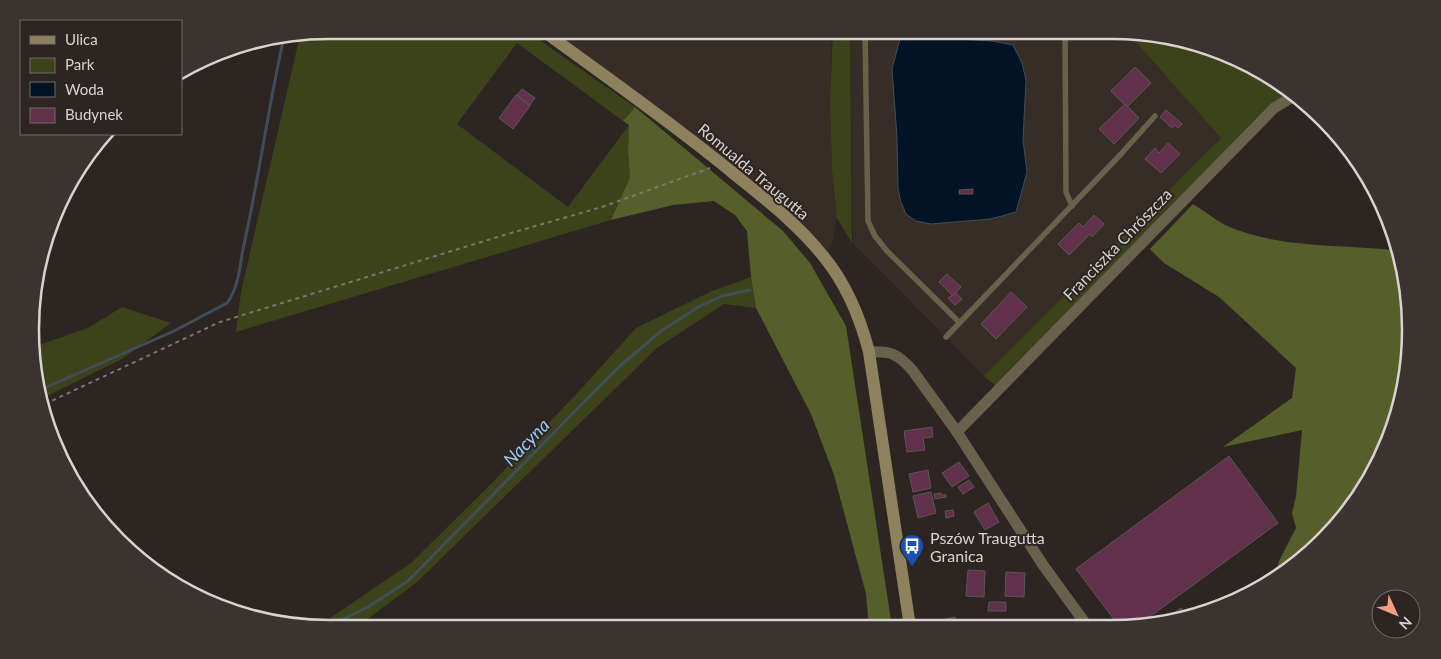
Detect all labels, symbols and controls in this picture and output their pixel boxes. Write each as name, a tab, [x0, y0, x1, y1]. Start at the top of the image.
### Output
legend	[20, 20, 182, 135]
text: Ulica	[65, 30, 98, 48]
text: Park	[65, 55, 95, 73]
text: Woda	[65, 80, 104, 98]
text: Budynek	[65, 105, 123, 123]
street label: Romualda Traugutta	[695, 119, 813, 223]
street label: Franciszka Chrószcza	[1059, 184, 1175, 304]
water label: Nacyna	[498, 414, 554, 470]
place label: Pszów Traugutta Granica	[930, 528, 1045, 565]
bus stop icon: Pszów Traugutta Granica	[899, 533, 925, 567]
north arrow	[1371, 589, 1421, 639]
text: N	[1396, 614, 1416, 633]

